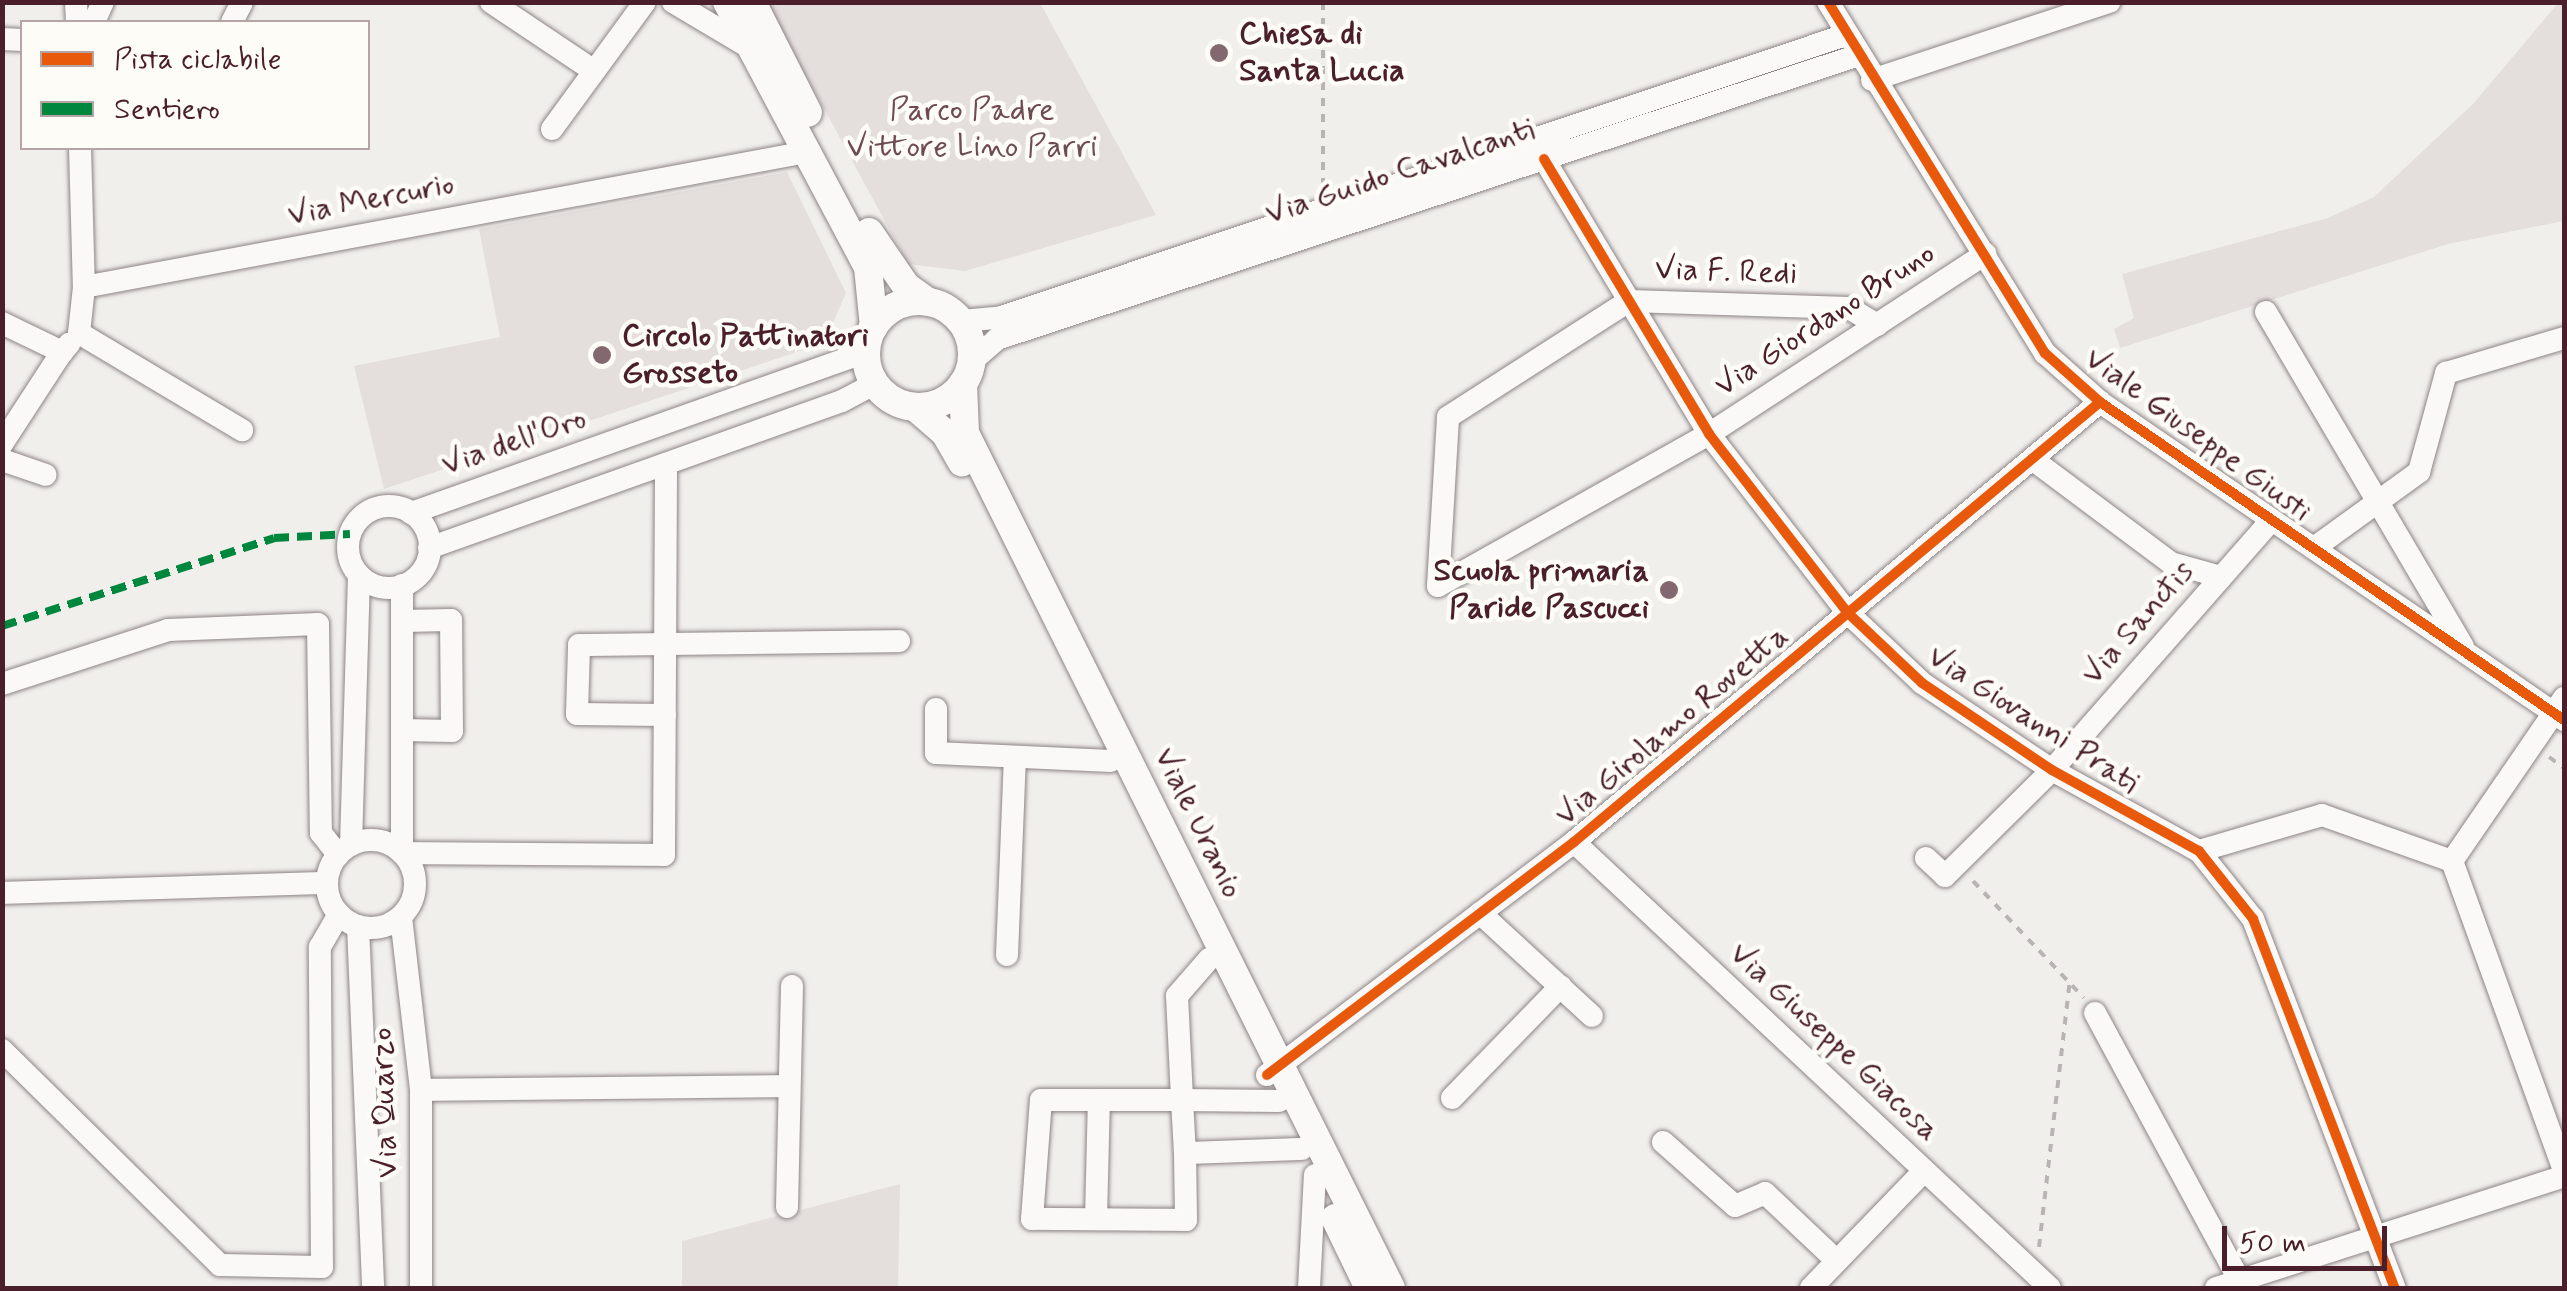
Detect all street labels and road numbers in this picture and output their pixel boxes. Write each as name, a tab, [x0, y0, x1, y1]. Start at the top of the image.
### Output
street label: Via Guido Cavalcanti	[1261, 110, 1539, 234]
street label: Via Mercurio	[285, 165, 457, 235]
street label: Via Giordano Bruno	[1703, 231, 1947, 409]
street label: Via F. Redi	[1654, 250, 1798, 294]
street label: Viale Giuseppe Giusti	[2080, 342, 2316, 528]
street label: Via dell'Oro	[436, 399, 592, 485]
street label: Via Sanctis	[2074, 554, 2202, 692]
street label: Via Girolamo Rovetta	[1549, 618, 1795, 834]
street label: Via Giovanni Prati	[1922, 638, 2144, 802]
street label: Viale Uranio	[1145, 741, 1251, 905]
street label: Via Giuseppe Giacosa	[1722, 935, 1946, 1149]
street label: Via Quarzo	[363, 1028, 407, 1178]

